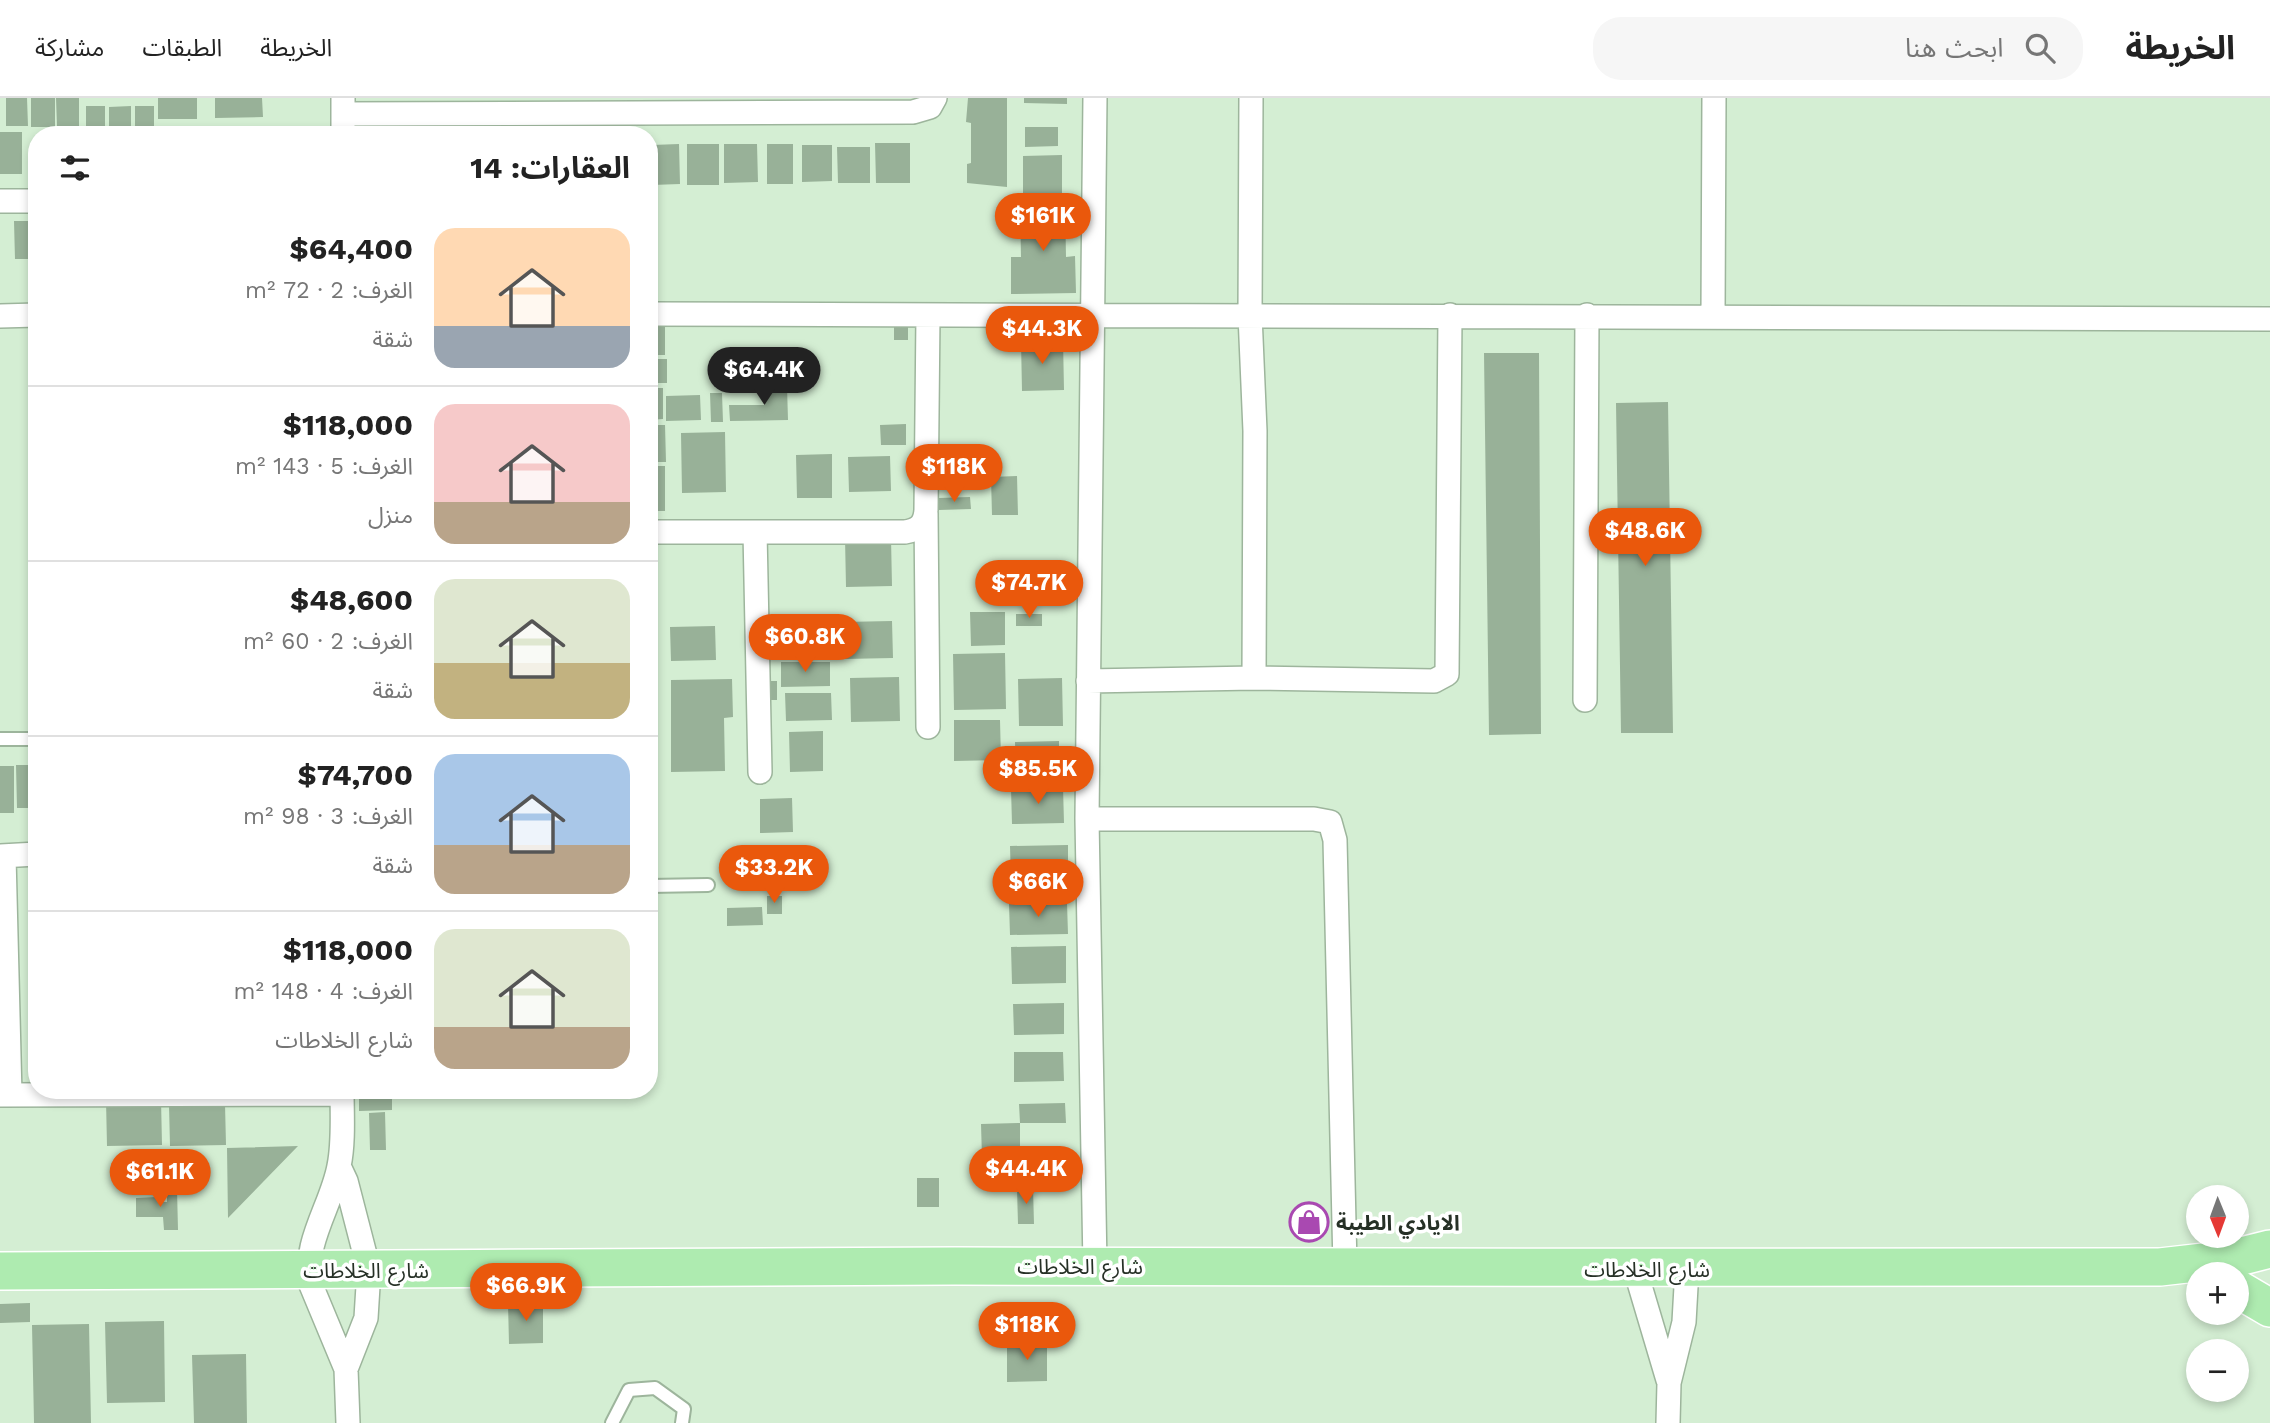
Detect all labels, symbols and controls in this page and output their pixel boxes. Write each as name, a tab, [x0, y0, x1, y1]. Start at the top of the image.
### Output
search box	[1593, 17, 2083, 80]
text: الخريطة	[2125, 28, 2235, 67]
icon: search	[2021, 29, 2059, 67]
text: ابحث هنا	[1905, 33, 2003, 63]
text: مشاركة	[35, 34, 104, 62]
text: الطبقات	[142, 34, 222, 62]
text: الخريطة	[260, 34, 332, 62]
icon: filters	[56, 149, 94, 187]
text: العقارات: 14	[470, 150, 630, 185]
pin: $161K	[994, 194, 1092, 253]
text: $161K	[1011, 202, 1075, 229]
text: $64,400	[289, 231, 413, 266]
icon: home	[490, 256, 574, 340]
text: الغرف: 2 · 72 m²	[245, 277, 413, 304]
pin: $44.3K	[985, 306, 1099, 366]
text: $44.3K	[1002, 315, 1082, 342]
text: شقة	[372, 326, 413, 353]
pin: $64.4K	[707, 348, 821, 407]
text: $64.4K	[723, 356, 805, 383]
text: $118,000	[283, 407, 413, 442]
icon: home	[490, 432, 574, 516]
pin: $118K	[905, 444, 1003, 504]
text: الغرف: 5 · 143 m²	[235, 453, 413, 480]
text: $118K	[922, 453, 986, 480]
text: منزل	[368, 502, 413, 529]
pin: $48.6K	[1588, 508, 1702, 568]
text: $48.6K	[1605, 517, 1685, 544]
pin: $74.7K	[972, 560, 1086, 620]
text: $74.7K	[991, 569, 1067, 596]
text: $48,600	[290, 582, 413, 617]
icon: home	[490, 607, 574, 691]
pin: $60.8K	[748, 614, 862, 674]
text: $60.8K	[765, 623, 845, 650]
text: الغرف: 2 · 60 m²	[243, 628, 413, 655]
text: شقة	[372, 677, 413, 704]
pin: $85.5K	[981, 746, 1095, 806]
text: $85.5K	[999, 755, 1077, 782]
text: $74,700	[297, 757, 413, 792]
icon: home	[490, 782, 574, 866]
text: الغرف: 3 · 98 m²	[243, 803, 413, 830]
pin: $33.2K	[717, 846, 831, 905]
text: شقة	[372, 852, 413, 879]
text: $33.2K	[735, 854, 813, 881]
pin: $66K	[997, 860, 1079, 919]
text: $66K	[1008, 868, 1068, 895]
text: $118,000	[283, 932, 413, 967]
icon: home	[490, 957, 574, 1041]
text: الغرف: 4 · 148 m²	[234, 978, 413, 1005]
text: شارع الخلاطات	[275, 1027, 413, 1054]
pin: $44.4K	[969, 1146, 1083, 1206]
pin: $61.1K	[103, 1150, 217, 1209]
text: $44.4K	[985, 1155, 1067, 1182]
text: $61.1K	[126, 1158, 194, 1185]
north arrow	[2186, 1185, 2249, 1248]
map controls	[2186, 1185, 2249, 1402]
shop icon: الايادي الطيبة	[1288, 1201, 1330, 1243]
place label: الايادي الطيبة	[1336, 1210, 1460, 1239]
street label: شارع الخلاطات	[1017, 1254, 1143, 1282]
street label: شارع الخلاطات	[1584, 1257, 1710, 1285]
street label: شارع الخلاطات	[303, 1258, 429, 1286]
button: +	[2186, 1262, 2249, 1325]
pin: $66.9K	[469, 1264, 583, 1323]
text: $66.9K	[486, 1272, 566, 1299]
pin: $118K	[978, 1302, 1076, 1362]
text: $118K	[995, 1311, 1059, 1338]
button: −	[2186, 1339, 2249, 1402]

